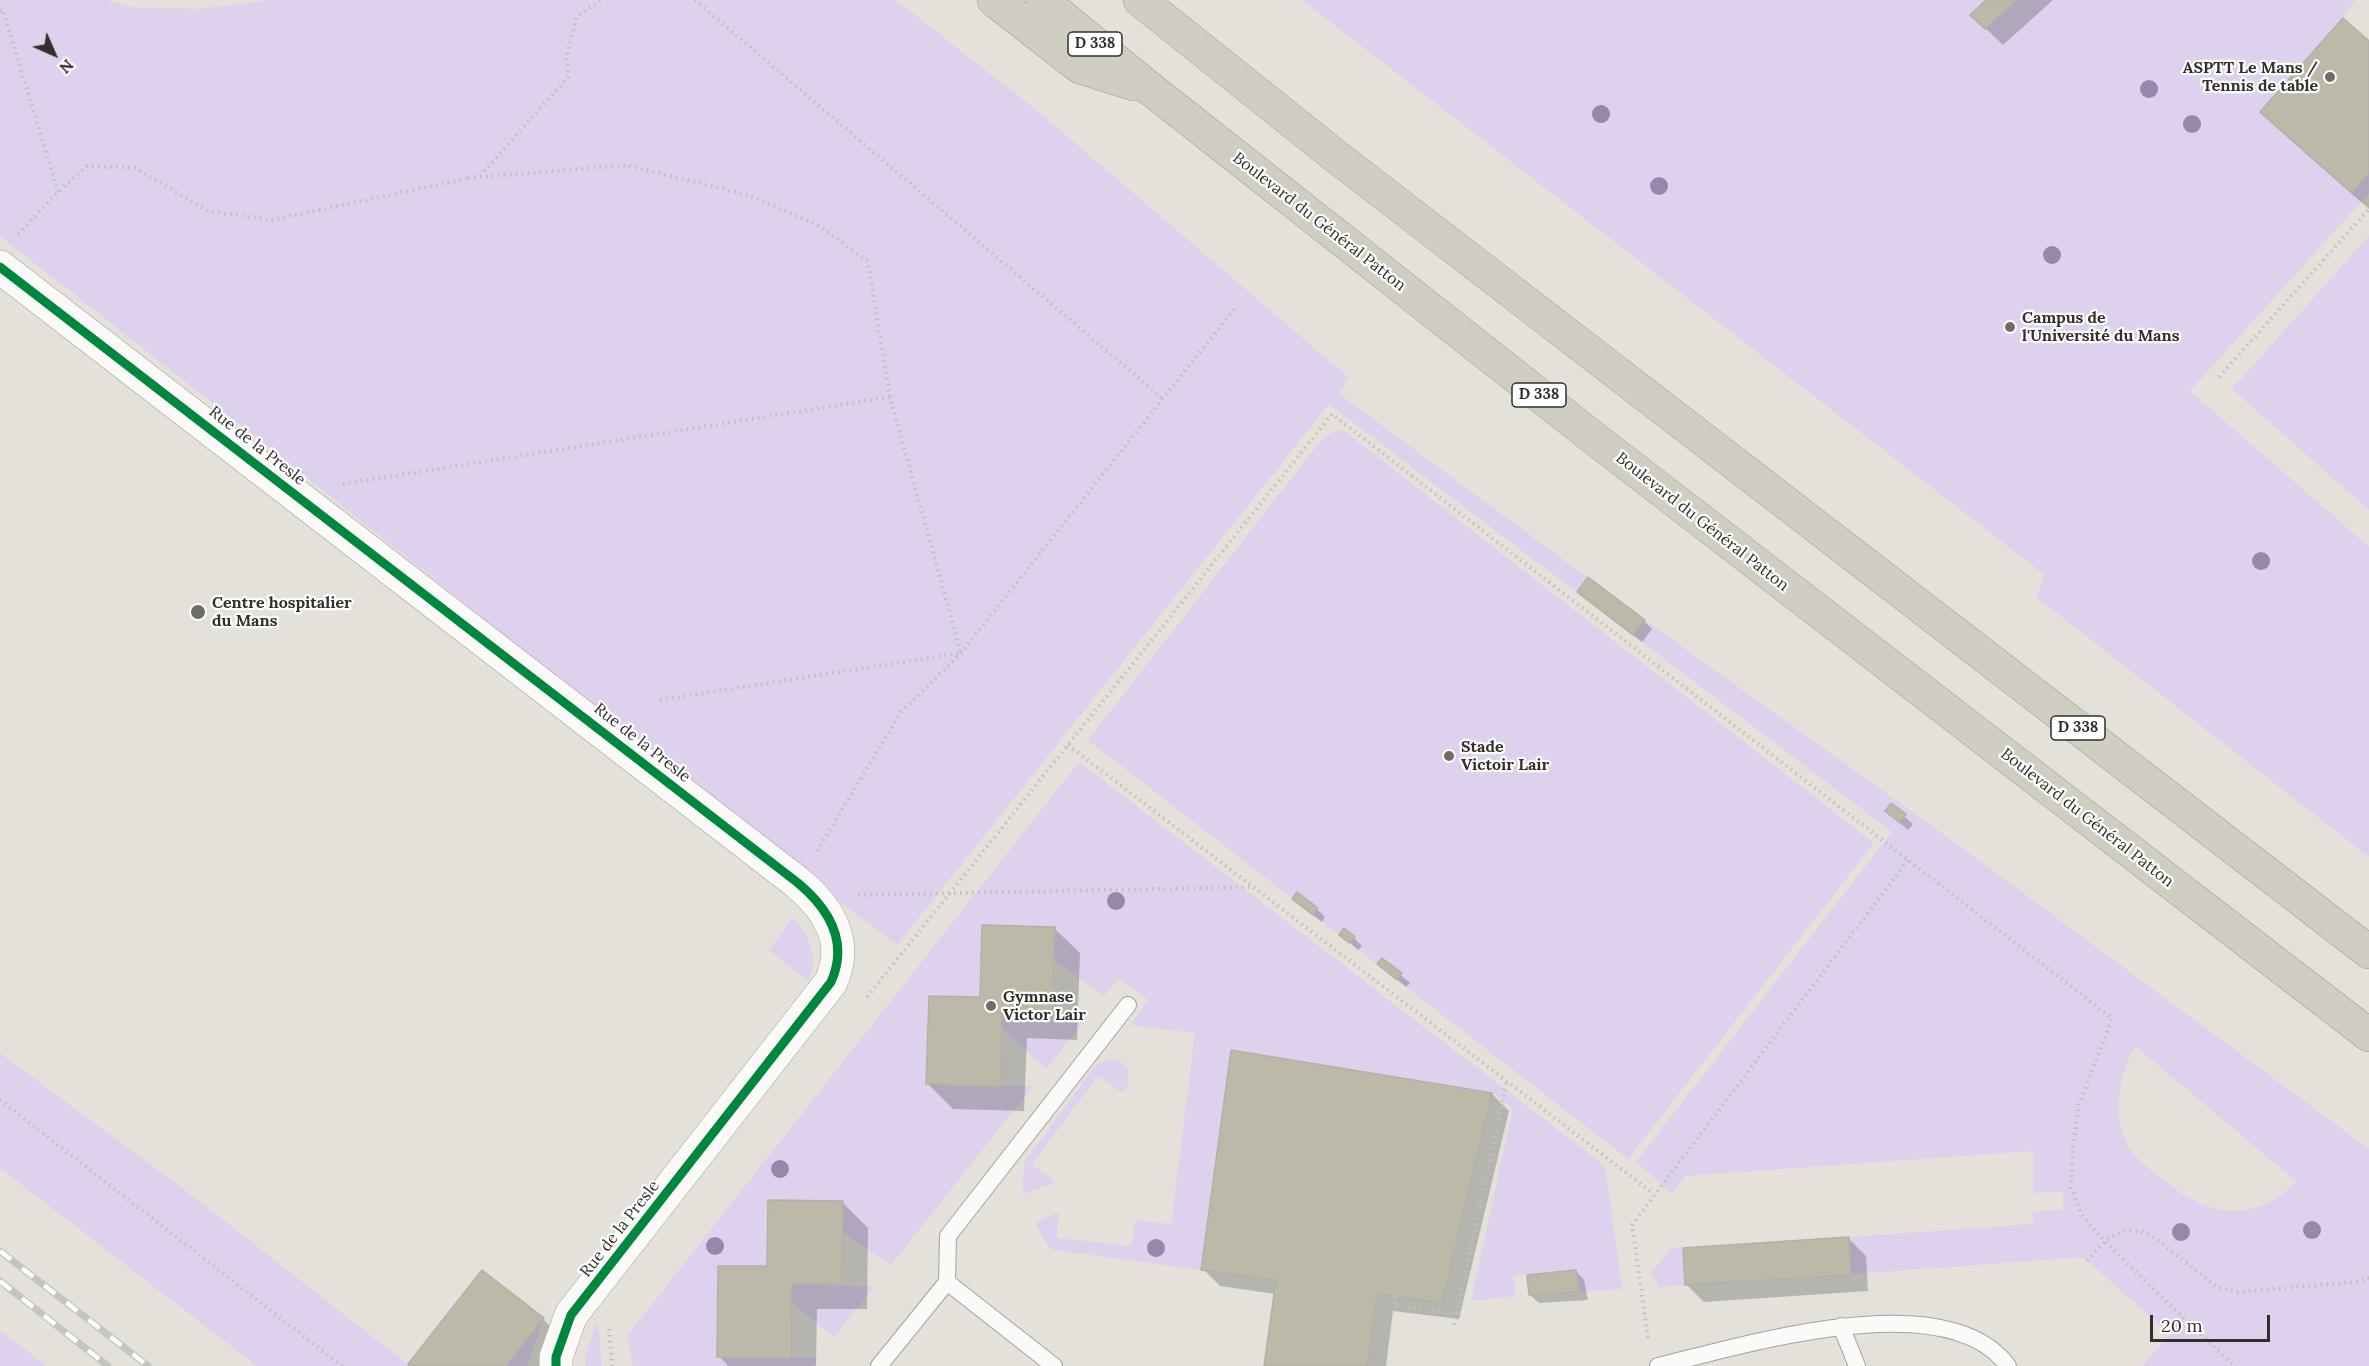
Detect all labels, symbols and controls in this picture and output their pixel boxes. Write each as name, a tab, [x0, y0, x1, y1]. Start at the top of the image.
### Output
north arrow	[24, 24, 84, 84]
road number: D 338	[1068, 32, 1122, 56]
text: N	[55, 55, 78, 78]
place label: ASPTT Le Mans / Tennis de table	[2183, 58, 2318, 96]
marker: ASPTT Le Mans / Tennis de table	[2323, 70, 2337, 84]
street label: Boulevard du Général Patton	[1229, 149, 1409, 295]
place label: Campus de l'Université du Mans	[2022, 308, 2179, 346]
marker: Campus de l'Université du Mans	[2003, 320, 2017, 334]
road number: D 338	[1512, 383, 1566, 407]
street label: Rue de la Presle	[205, 402, 309, 490]
street label: Boulevard du Général Patton	[1612, 449, 1792, 595]
place label: Centre hospitalier du Mans	[212, 593, 352, 631]
marker: Centre hospitalier du Mans	[189, 603, 207, 621]
street label: Rue de la Presle	[590, 699, 694, 787]
road number: D 338	[2051, 716, 2105, 740]
place label: Stade Victoir Lair	[1461, 737, 1549, 775]
street label: Boulevard du Général Patton	[1997, 745, 2177, 891]
marker: Stade Victoir Lair	[1442, 749, 1456, 763]
place label: Gymnase Victor Lair	[1003, 987, 1086, 1025]
marker: Gymnase Victor Lair	[984, 999, 998, 1013]
street label: Rue de la Presle	[576, 1177, 664, 1281]
scale bar	[2153, 1303, 2273, 1341]
text: 20 m	[2161, 1314, 2203, 1337]

